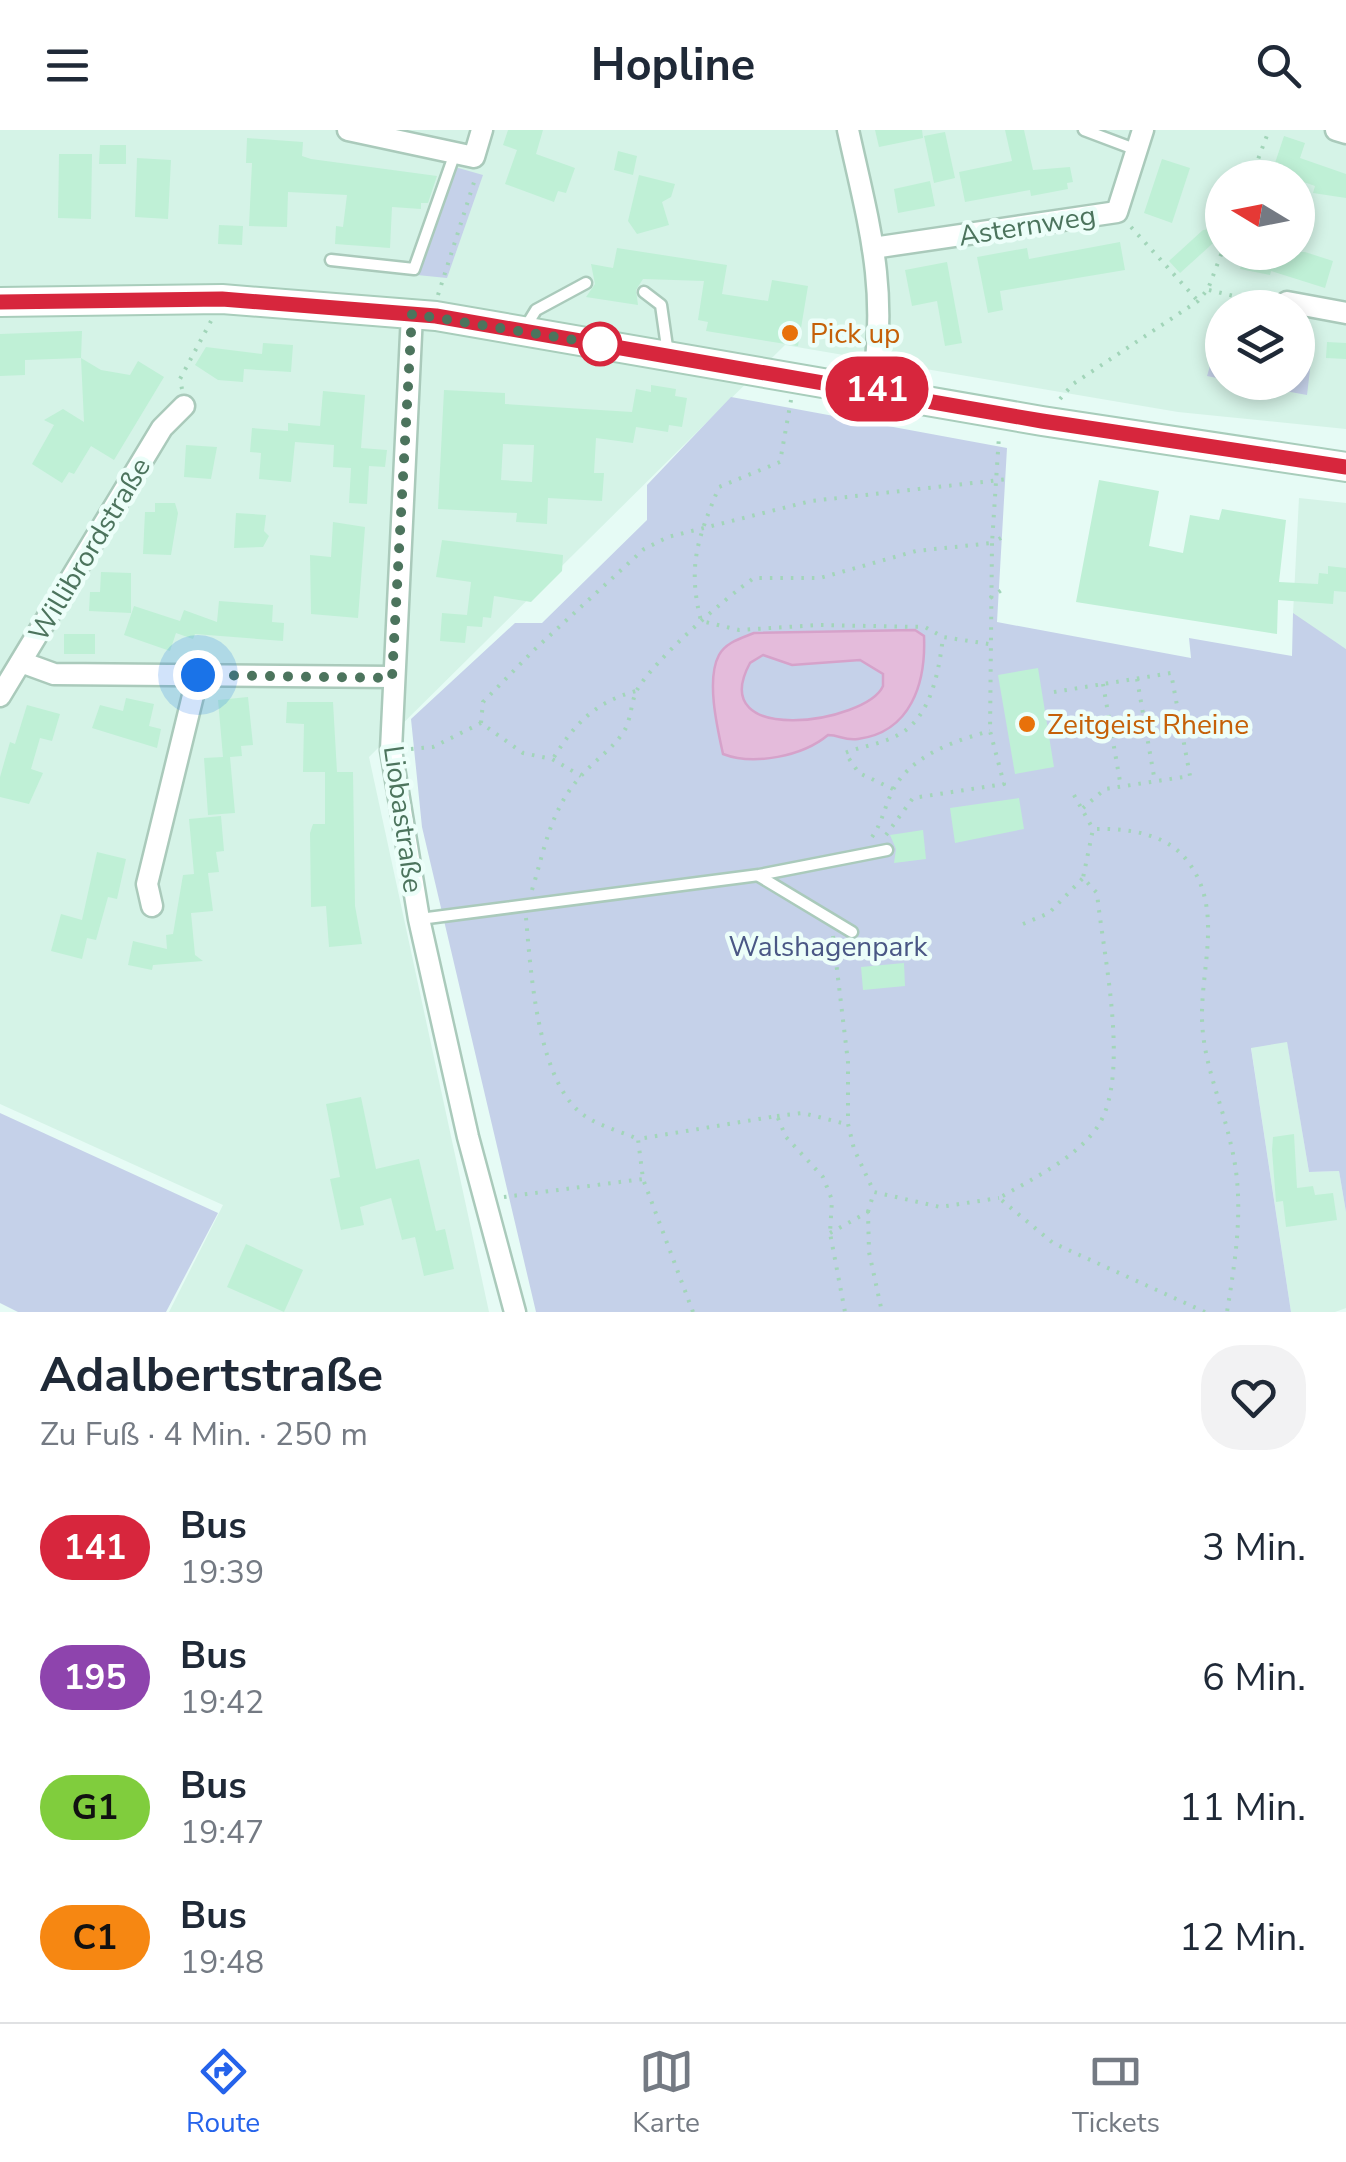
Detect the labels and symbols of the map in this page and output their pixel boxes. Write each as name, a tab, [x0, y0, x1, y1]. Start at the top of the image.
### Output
north arrow	[1205, 160, 1315, 270]
street label: Asternweg	[956, 196, 1099, 256]
place label: Pick up	[810, 315, 900, 353]
marker: Pick up	[779, 322, 801, 344]
unlabelled marker	[579, 323, 621, 365]
line badge: 141	[820, 356, 934, 422]
street label: Willibrordstraße	[20, 450, 160, 649]
your location	[173, 650, 223, 700]
place label: Zeitgeist Rheine	[1047, 706, 1249, 744]
marker: Zeitgeist Rheine	[1016, 713, 1038, 735]
street label: Liobastraße	[374, 743, 432, 895]
park label: Walshagenpark	[729, 928, 928, 966]

